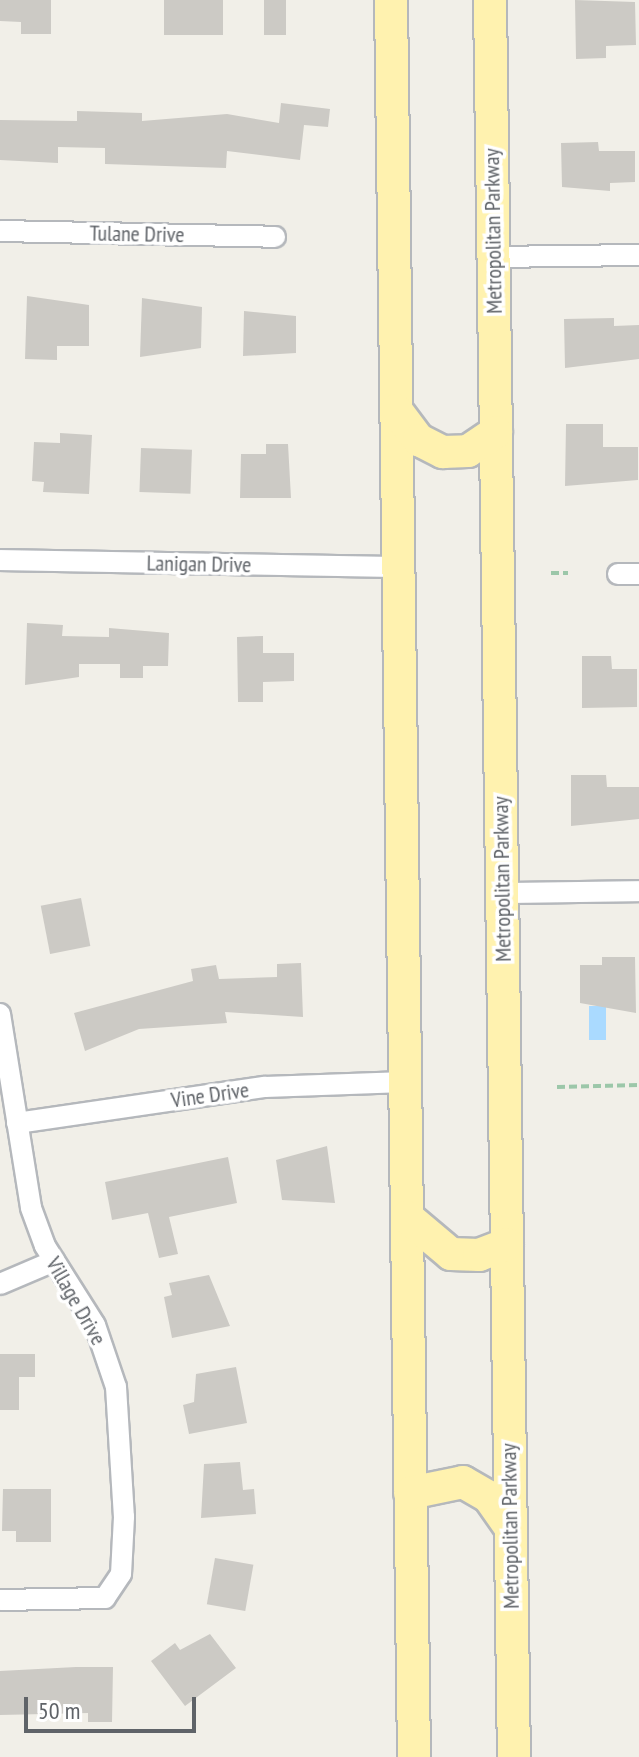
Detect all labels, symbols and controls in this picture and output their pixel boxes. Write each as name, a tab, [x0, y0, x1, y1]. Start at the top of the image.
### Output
street label: Metropolitan Parkway	[478, 148, 508, 314]
street label: Tulane Drive	[89, 220, 185, 248]
street label: Lanigan Drive	[146, 550, 252, 578]
street label: Metropolitan Parkway	[487, 796, 517, 962]
street label: Vine Drive	[169, 1076, 251, 1114]
street label: Village Drive	[40, 1252, 112, 1350]
street label: Metropolitan Parkway	[495, 1443, 525, 1609]
scale bar	[28, 1681, 200, 1731]
text: 50 m	[38, 1695, 80, 1726]

